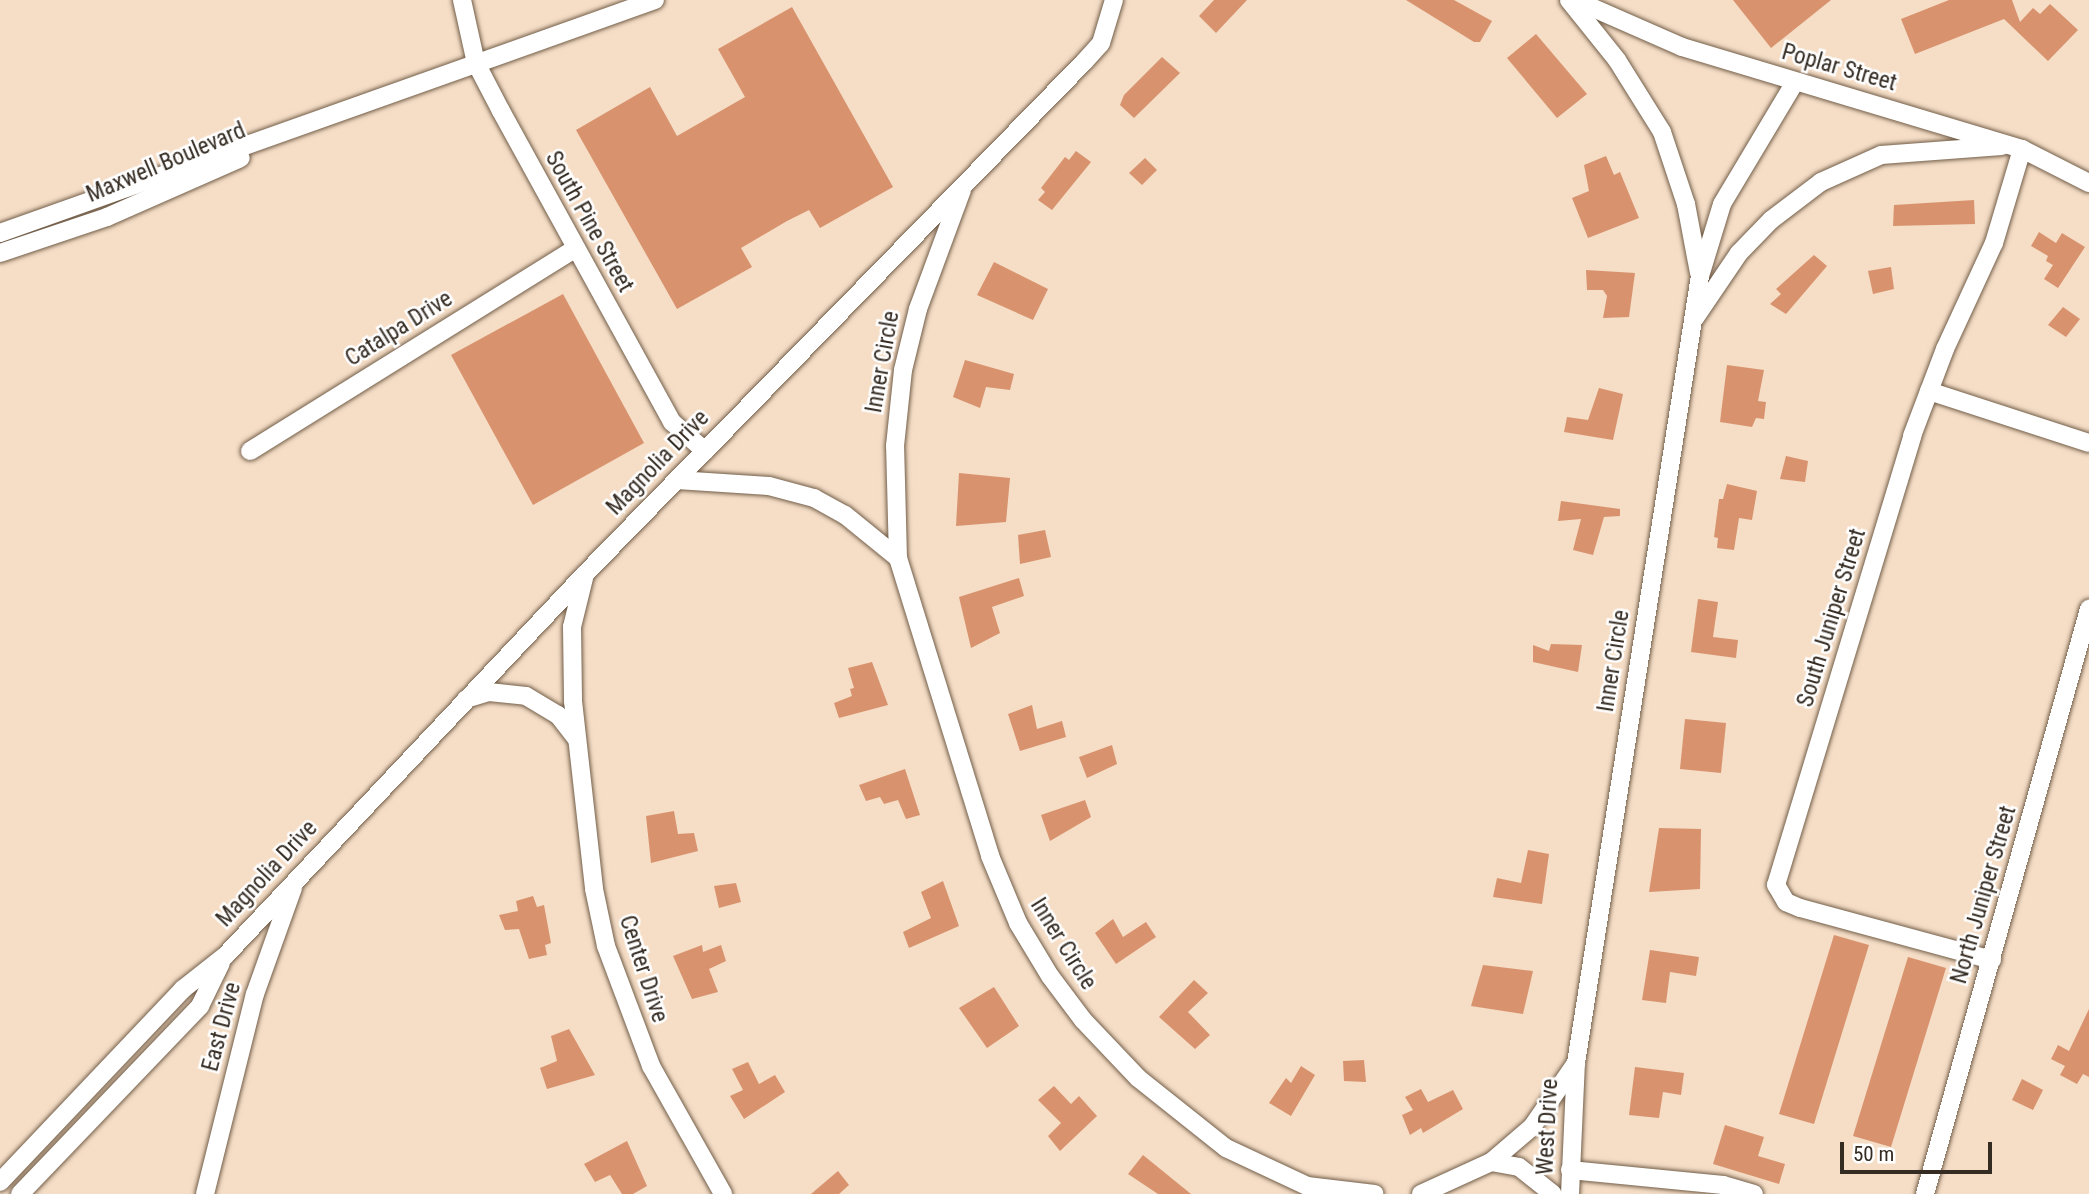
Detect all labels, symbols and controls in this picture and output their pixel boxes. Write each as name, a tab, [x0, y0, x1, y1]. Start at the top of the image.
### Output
street label: Poplar Street	[1778, 38, 1900, 98]
street label: Maxwell Boulevard	[82, 117, 250, 209]
street label: South Pine Street	[539, 147, 639, 297]
street label: Catalpa Drive	[341, 285, 457, 373]
street label: Inner Circle	[860, 309, 906, 415]
street label: Magnolia Drive	[601, 405, 715, 521]
street label: South Juniper Street	[1792, 526, 1872, 710]
street label: Inner Circle	[1592, 608, 1636, 714]
street label: North Juniper Street	[1945, 803, 2023, 987]
street label: Magnolia Drive	[211, 815, 323, 933]
street label: Inner Circle	[1024, 893, 1102, 995]
street label: Center Drive	[613, 912, 673, 1026]
street label: East Drive	[197, 980, 247, 1074]
street label: West Drive	[1532, 1078, 1564, 1176]
scale bar	[1844, 1128, 1996, 1172]
text: 50 m	[1853, 1142, 1894, 1166]

